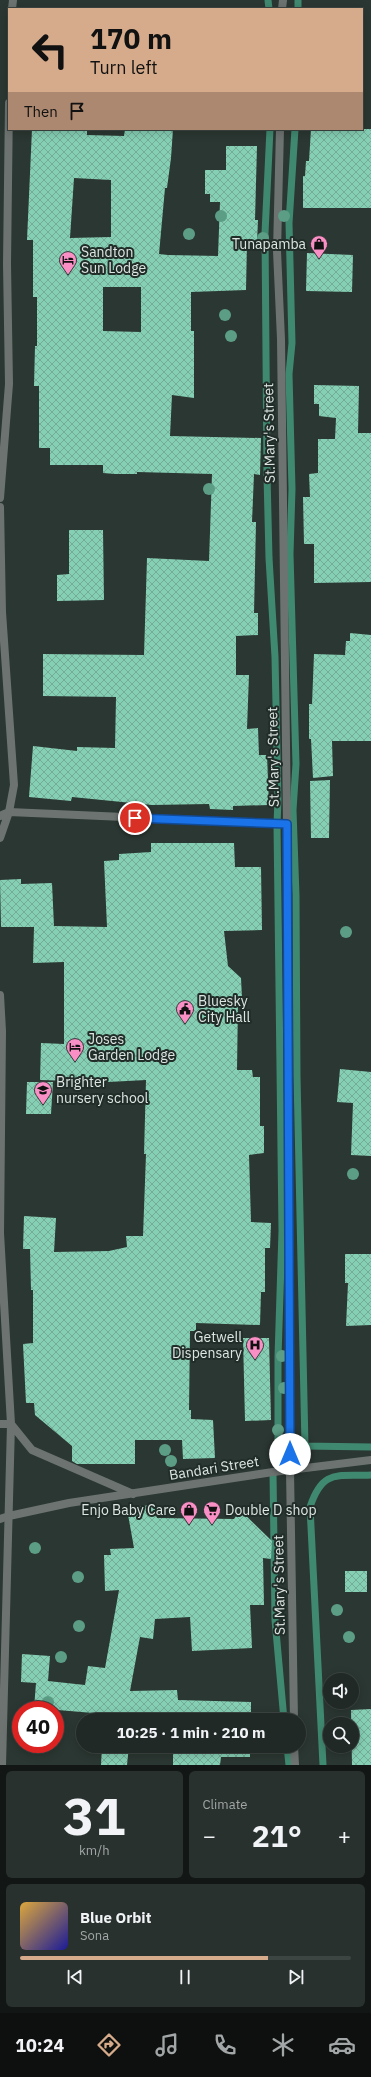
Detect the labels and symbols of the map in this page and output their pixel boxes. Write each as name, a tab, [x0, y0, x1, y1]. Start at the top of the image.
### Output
shop icon: Tunapamba	[309, 234, 329, 259]
place label: Tunapamba	[232, 235, 307, 253]
place label: Sandton Sun Lodge	[81, 243, 146, 277]
hotel icon: Sandton Sun Lodge	[58, 250, 78, 275]
street label: St.Mary's Street	[259, 383, 279, 483]
street label: St.Mary's Street	[263, 707, 283, 807]
pin	[118, 801, 152, 835]
place label: Bluesky City Hall	[198, 992, 251, 1026]
public building icon: Bluesky City Hall	[175, 999, 195, 1024]
place label: Joses Garden Lodge	[88, 1030, 175, 1064]
hotel icon: Joses Garden Lodge	[65, 1037, 85, 1062]
place label: Brighter nursery school	[56, 1073, 149, 1107]
school or university icon: Brighter nursery school	[33, 1080, 53, 1105]
place label: Getwell Dispensary	[172, 1328, 242, 1362]
hospital icon: Getwell Dispensary	[245, 1335, 265, 1360]
position arrow	[269, 1433, 311, 1475]
street label: Bandari Street	[168, 1452, 260, 1484]
shop icon: Enjo Baby Care	[179, 1500, 199, 1525]
supermarket icon: Double D shop	[202, 1500, 222, 1525]
place label: Enjo Baby Care	[81, 1501, 176, 1519]
place label: Double D shop	[225, 1501, 317, 1519]
street label: St.Mary's Street	[269, 1535, 289, 1635]
speed limit sign: 40	[12, 1701, 64, 1753]

